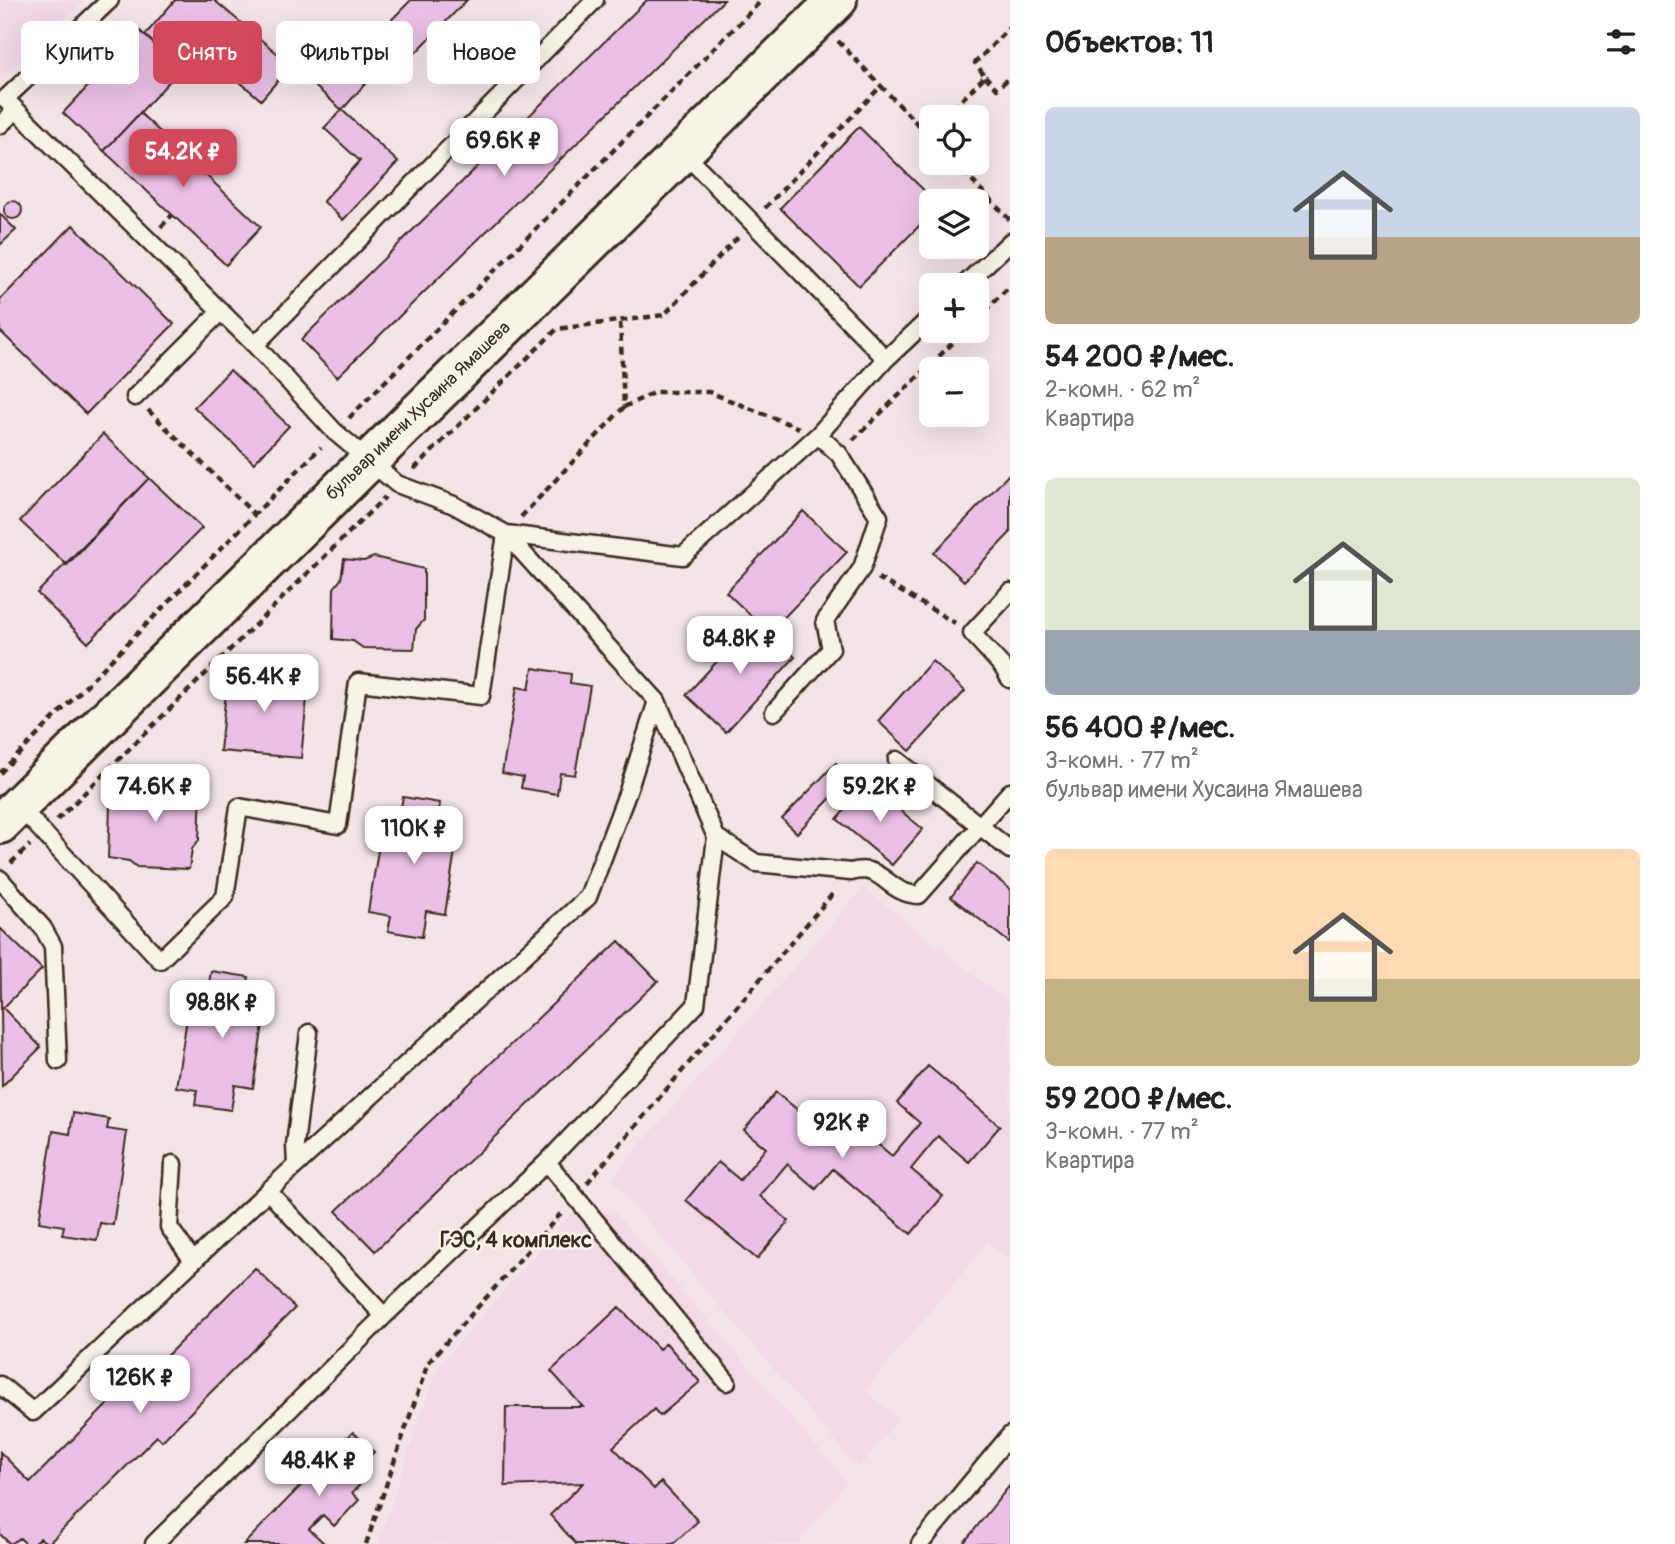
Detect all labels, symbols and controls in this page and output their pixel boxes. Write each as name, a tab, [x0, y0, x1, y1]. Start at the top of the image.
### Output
chip: Купить	[21, 21, 139, 84]
chip: Снять	[153, 21, 262, 84]
chip: Фильтры	[276, 21, 413, 84]
chip: Новое	[427, 21, 540, 84]
icon: filters	[1602, 23, 1640, 61]
text: Объектов: 11	[1045, 24, 1214, 61]
map controls	[919, 105, 989, 427]
button: locate	[919, 105, 989, 175]
pin: 69.6K ₽	[439, 118, 569, 178]
text: 69.6K ₽	[466, 126, 542, 155]
pin: 54.2K ₽	[118, 130, 248, 189]
text: 54.2K ₽	[145, 137, 221, 166]
icon: home	[1280, 152, 1406, 278]
button: layers	[919, 189, 989, 259]
button: +	[919, 273, 989, 343]
street label: бульвар имени Хусаина Ямашева	[321, 316, 515, 506]
text: 54 200 ₽/мес.	[1045, 338, 1235, 375]
button: −	[919, 357, 989, 427]
text: 2-комн. · 62 m²	[1045, 375, 1200, 404]
text: Квартира	[1045, 404, 1134, 433]
icon: home	[1280, 523, 1406, 649]
pin: 84.8K ₽	[675, 616, 805, 676]
text: 84.8K ₽	[703, 624, 777, 653]
pin: 56.4K ₽	[199, 654, 329, 714]
text: 56.4K ₽	[226, 662, 302, 691]
text: 56 400 ₽/мес.	[1045, 709, 1235, 746]
text: 3-комн. · 77 m²	[1045, 746, 1199, 775]
pin: 74.6K ₽	[90, 764, 220, 824]
pin: 59.2K ₽	[815, 764, 945, 824]
text: 74.6K ₽	[117, 772, 193, 801]
text: 59.2K ₽	[843, 772, 917, 801]
text: бульвар имени Хусаина Ямашева	[1045, 775, 1363, 804]
pin: 110K ₽	[357, 806, 471, 866]
text: 110K ₽	[381, 814, 447, 843]
icon: home	[1280, 894, 1406, 1020]
pin: 98.8K ₽	[157, 981, 287, 1040]
text: 98.8K ₽	[186, 988, 258, 1017]
text: 59 200 ₽/мес.	[1045, 1080, 1233, 1117]
pin: 92K ₽	[793, 1100, 891, 1160]
text: 92K ₽	[813, 1108, 871, 1137]
text: 3-комн. · 77 m²	[1045, 1117, 1199, 1146]
text: Квартира	[1045, 1146, 1134, 1175]
district label: ГЭС, 4 комплекс	[440, 1227, 592, 1254]
pin: 126K ₽	[83, 1356, 197, 1415]
text: 126K ₽	[106, 1363, 174, 1392]
pin: 48.4K ₽	[254, 1438, 384, 1498]
text: 48.4K ₽	[281, 1446, 357, 1475]

